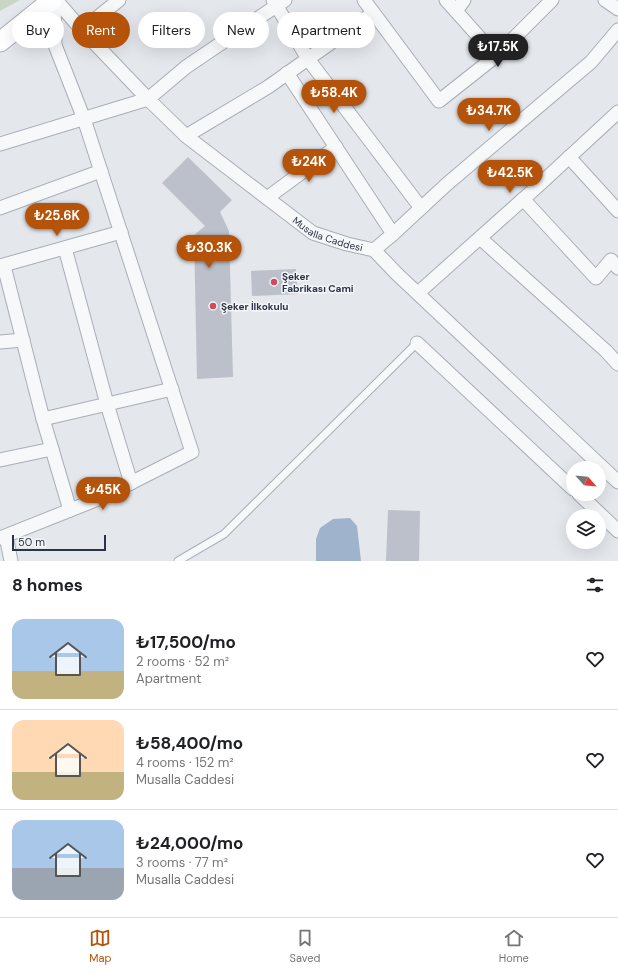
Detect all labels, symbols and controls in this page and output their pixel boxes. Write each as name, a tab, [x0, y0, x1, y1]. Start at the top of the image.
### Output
chip: Buy	[12, 12, 64, 48]
chip: Rent	[72, 12, 130, 48]
chip: Filters	[138, 12, 205, 48]
chip: New	[213, 12, 269, 48]
chip: Apartment	[277, 12, 375, 48]
pin: ₺17.5K	[465, 34, 531, 68]
text: ₺17.5K	[477, 38, 519, 55]
pin: ₺58.4K	[301, 80, 367, 114]
text: ₺58.4K	[310, 84, 358, 101]
pin: ₺34.7K	[456, 98, 522, 132]
text: ₺34.7K	[466, 102, 512, 119]
pin: ₺24K	[285, 149, 333, 183]
text: ₺24K	[291, 153, 327, 170]
pin: ₺42.5K	[477, 160, 543, 194]
text: ₺42.5K	[487, 164, 533, 181]
pin: ₺25.6K	[24, 203, 90, 237]
text: ₺25.6K	[34, 207, 80, 224]
street label: Musalla Caddesi	[290, 214, 364, 254]
pin: ₺30.3K	[176, 235, 242, 269]
text: ₺30.3K	[186, 239, 232, 256]
place label: Şeker Fabrikası Cami	[282, 270, 354, 295]
marker: Şeker Fabrikası Cami	[269, 277, 279, 287]
place label: Şeker İlkokulu	[221, 300, 289, 313]
marker: Şeker İlkokulu	[208, 301, 218, 311]
north arrow	[566, 461, 606, 501]
map controls	[566, 461, 606, 549]
pin: ₺45K	[79, 477, 127, 511]
text: ₺45K	[85, 481, 121, 498]
button: layers	[566, 509, 606, 549]
scale bar	[12, 533, 106, 552]
text: 50 m	[18, 535, 45, 549]
text: 8 homes	[12, 574, 83, 596]
icon: filters	[584, 574, 606, 596]
text: ₺17,500/mo	[136, 631, 236, 653]
icon: home	[44, 635, 92, 683]
icon: heart	[584, 648, 606, 670]
text: 2 rooms · 52 m²	[136, 653, 229, 670]
text: Apartment	[136, 670, 201, 687]
text: ₺58,400/mo	[136, 732, 243, 754]
icon: home	[44, 736, 92, 784]
icon: heart	[584, 749, 606, 771]
text: 4 rooms · 152 m²	[136, 754, 234, 771]
text: Musalla Caddesi	[136, 771, 234, 788]
text: ₺24,000/mo	[136, 832, 244, 854]
icon: home	[44, 836, 92, 884]
icon: heart	[584, 849, 606, 871]
text: 3 rooms · 77 m²	[136, 854, 228, 871]
text: Musalla Caddesi	[136, 871, 234, 888]
tab: Map	[89, 927, 111, 965]
tab: Saved	[290, 927, 320, 965]
tab: Home	[499, 927, 529, 965]

